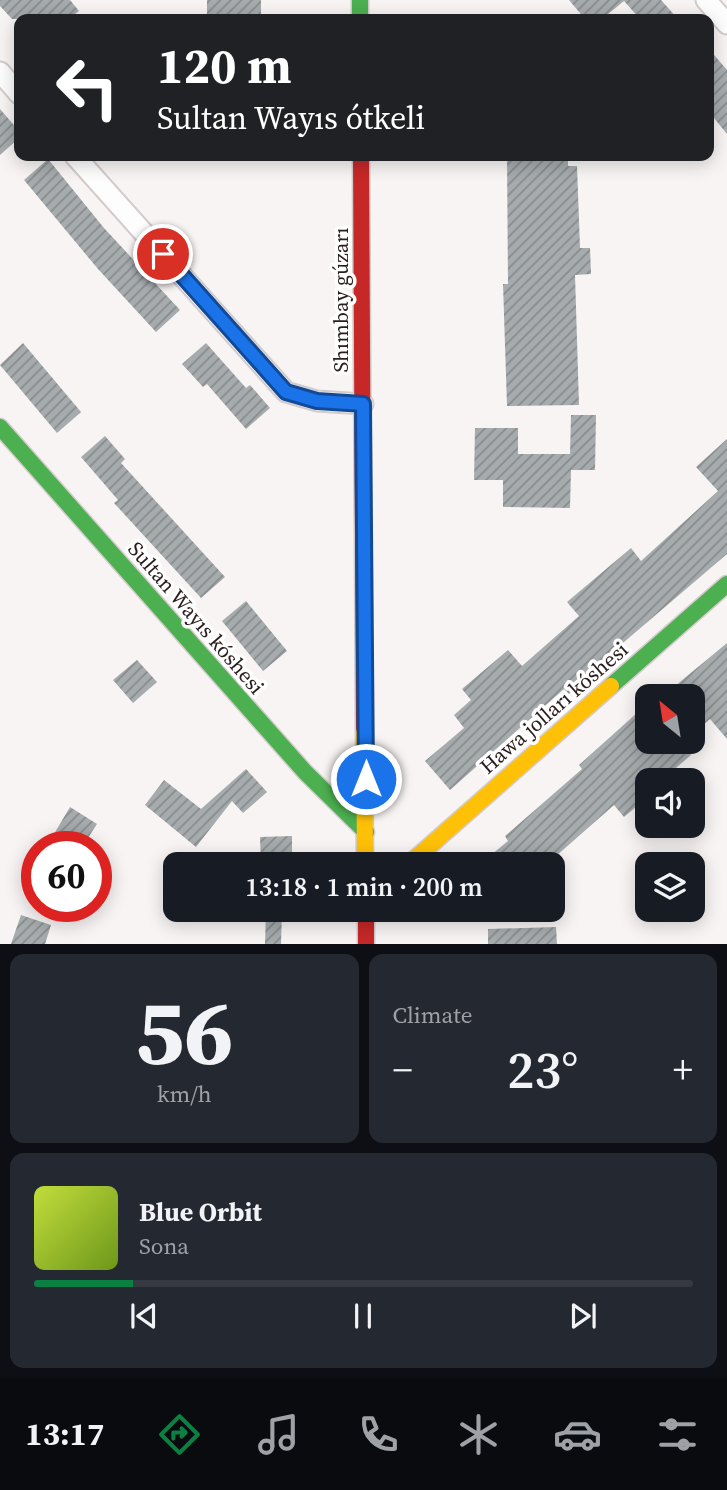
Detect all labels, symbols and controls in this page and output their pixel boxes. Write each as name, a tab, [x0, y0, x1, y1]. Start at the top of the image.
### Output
text: 120 m	[157, 32, 292, 99]
icon: left	[42, 42, 133, 133]
text: Sultan Wayıs ótkeli	[157, 96, 425, 140]
pin	[133, 224, 193, 284]
street label: Shımbay gúzarı	[326, 227, 355, 373]
icon: arrive	[144, 235, 182, 273]
street label: Sultan Wayıs kóshesi	[122, 535, 271, 700]
street label: Hawa jolları kóshesi	[473, 635, 634, 780]
north arrow	[635, 684, 705, 754]
map controls	[635, 684, 705, 922]
position arrow	[329, 742, 403, 816]
button: sound	[635, 768, 705, 838]
speed limit sign: 60	[21, 831, 112, 922]
button: layers	[635, 852, 705, 922]
text: 13:18 · 1 min · 200 m	[245, 869, 483, 905]
text: 56	[135, 970, 234, 1094]
text: Climate	[393, 999, 472, 1031]
text: 23°	[507, 1034, 578, 1105]
text: −	[393, 1044, 413, 1096]
text: +	[673, 1044, 693, 1096]
text: km/h	[157, 1078, 212, 1110]
text: Blue Orbit	[139, 1194, 262, 1230]
text: Sona	[139, 1230, 189, 1262]
icon: previous	[125, 1297, 163, 1335]
icon: pause	[344, 1297, 382, 1335]
icon: next	[564, 1297, 602, 1335]
icon: directions	[155, 1410, 204, 1459]
icon: music	[254, 1410, 303, 1459]
icon: phone	[354, 1410, 403, 1459]
icon: climate	[454, 1410, 503, 1459]
icon: car	[553, 1410, 602, 1459]
icon: filters	[653, 1410, 702, 1459]
text: 13:17	[25, 1412, 104, 1456]

